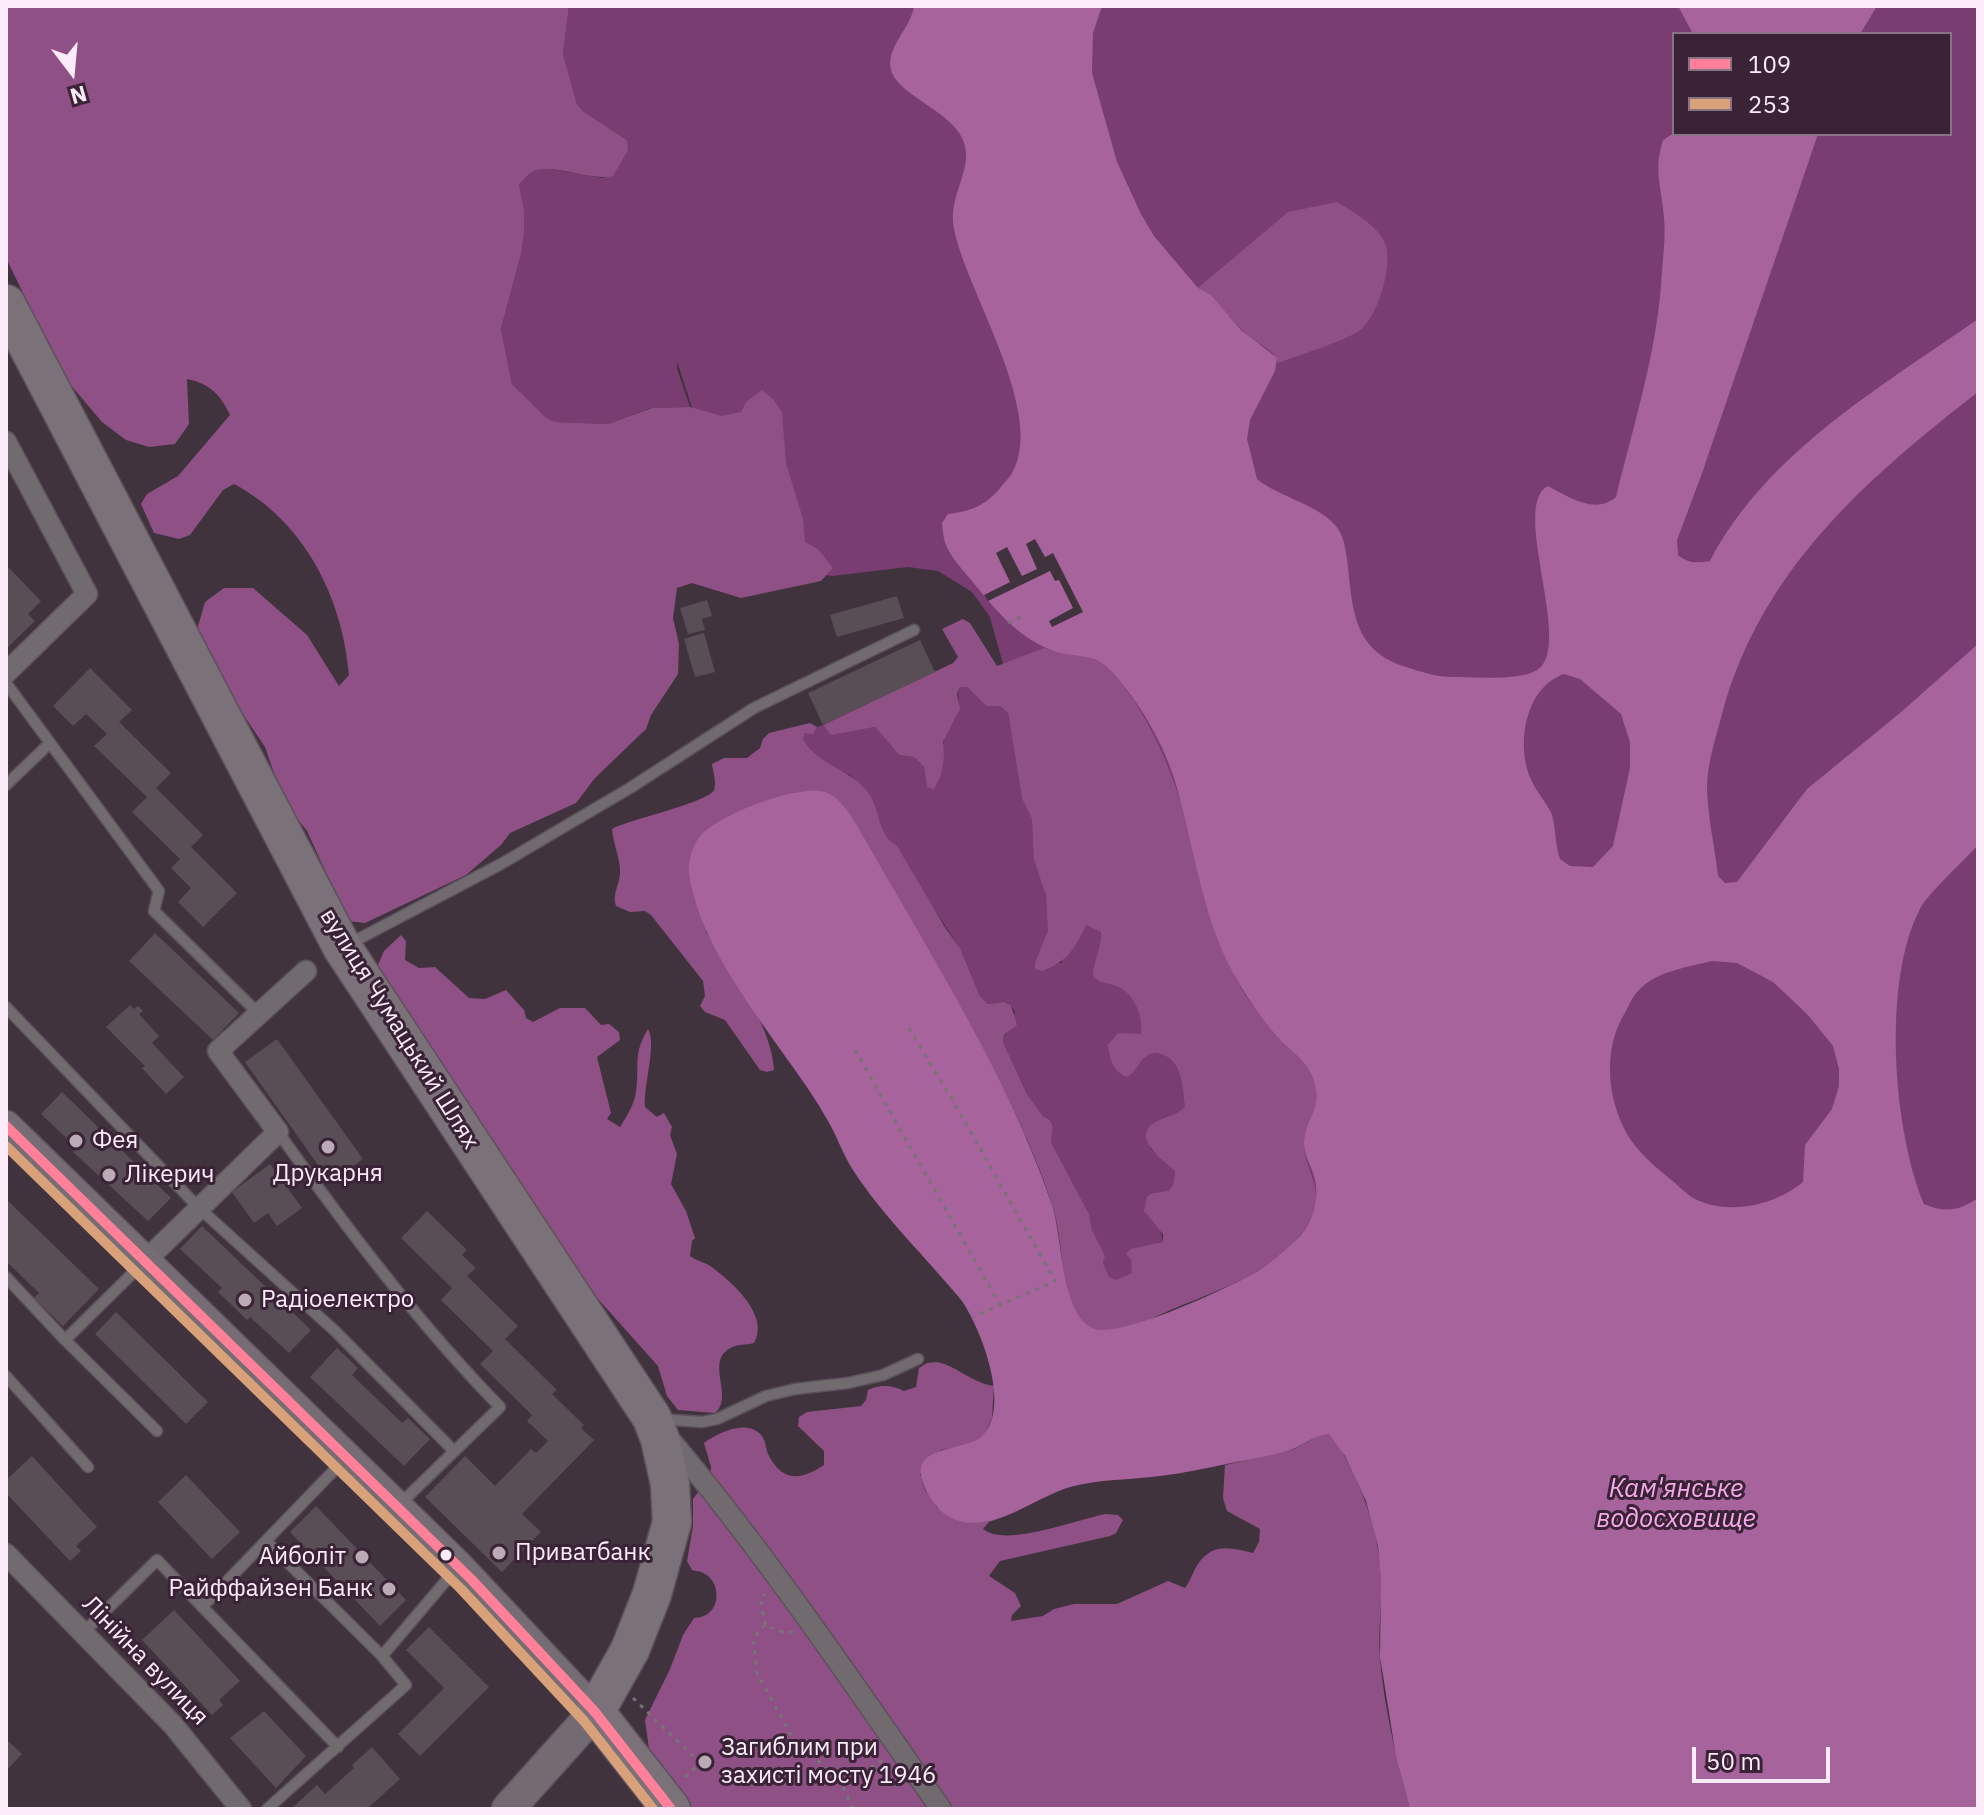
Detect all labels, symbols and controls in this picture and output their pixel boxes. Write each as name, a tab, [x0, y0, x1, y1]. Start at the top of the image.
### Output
north arrow	[32, 32, 112, 112]
legend	[1672, 32, 1952, 136]
text: 109	[1748, 48, 1791, 80]
text: N	[67, 79, 90, 112]
text: 253	[1748, 88, 1791, 120]
street label: вулиця Чумацький Шлях	[313, 904, 485, 1154]
place label: Фея	[92, 1127, 138, 1155]
marker: Фея	[67, 1132, 85, 1150]
marker: Друкарня	[319, 1138, 337, 1156]
place label: Друкарня	[273, 1160, 383, 1188]
place label: Лікерич	[125, 1161, 214, 1189]
marker: Лікерич	[100, 1166, 118, 1184]
place label: Радіоелектро	[261, 1286, 414, 1314]
marker: Радіоелектро	[236, 1291, 254, 1309]
water label: Кам'янське водосховище	[1596, 1473, 1756, 1534]
place label: Приватбанк	[515, 1539, 651, 1567]
place label: Айболіт	[259, 1543, 346, 1571]
marker: Приватбанк	[490, 1544, 508, 1562]
unlabelled marker	[438, 1547, 454, 1563]
marker: Айболіт	[353, 1548, 371, 1566]
place label: Райффайзен Банк	[168, 1575, 373, 1603]
marker: Райффайзен Банк	[380, 1580, 398, 1598]
street label: Лінійна вулиця	[76, 1590, 214, 1732]
scale bar	[1696, 1731, 1834, 1781]
place label: Загиблим при захисті мосту 1946	[721, 1734, 936, 1790]
text: 50 m	[1706, 1745, 1761, 1777]
marker: Загиблим при захисті мосту 1946	[696, 1753, 714, 1771]

